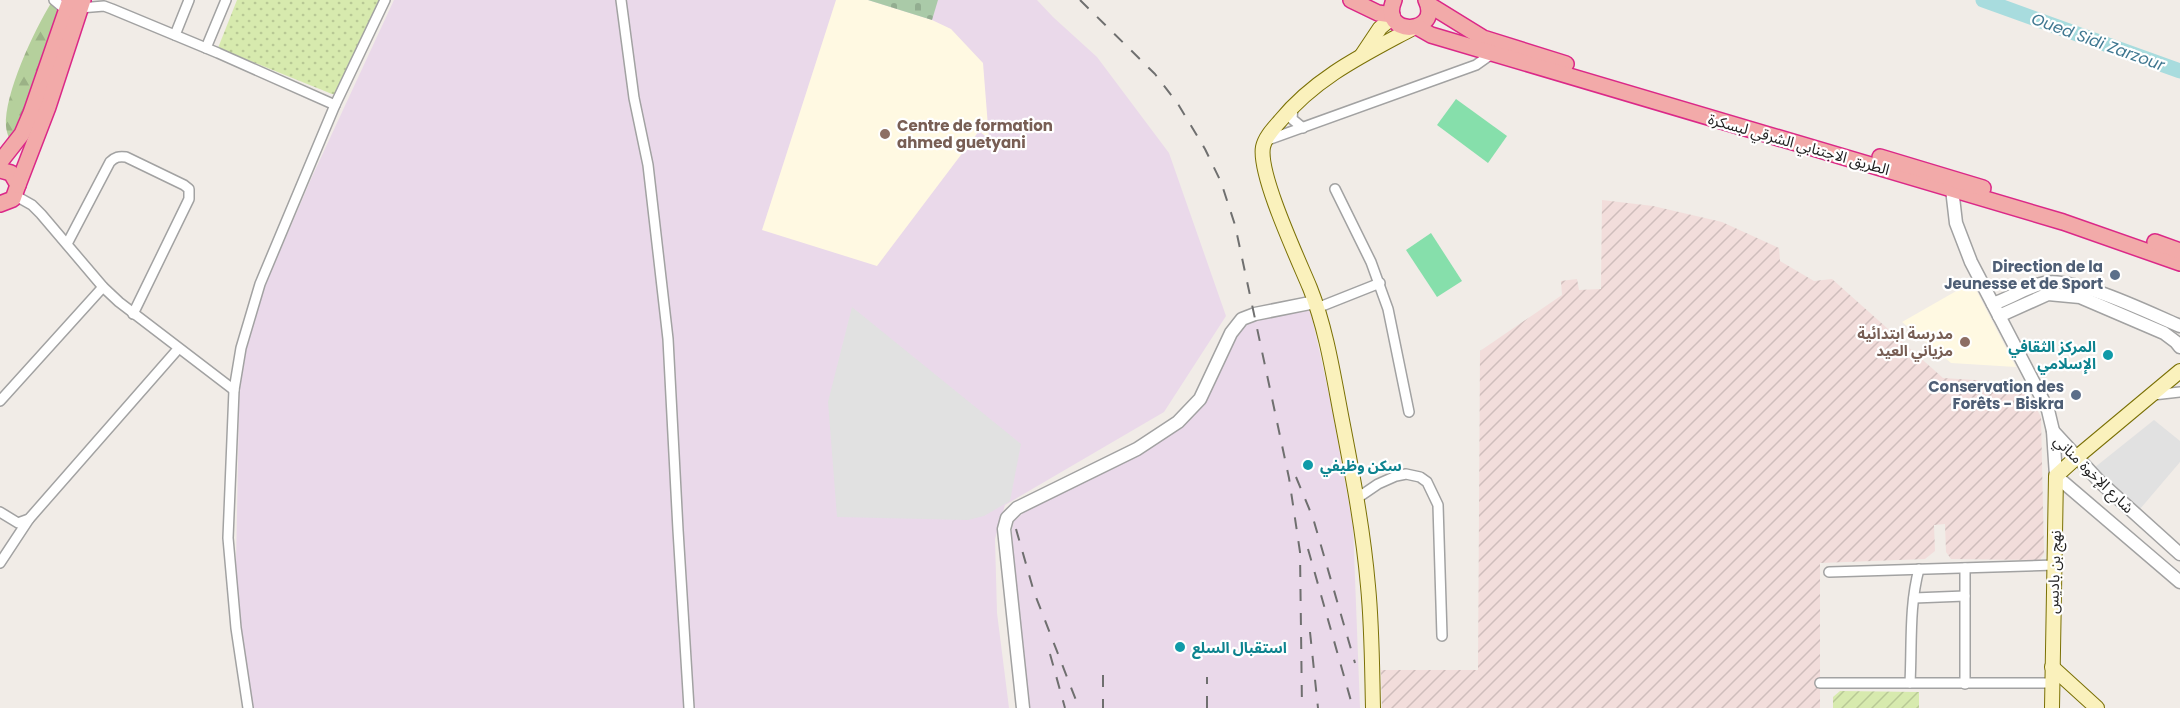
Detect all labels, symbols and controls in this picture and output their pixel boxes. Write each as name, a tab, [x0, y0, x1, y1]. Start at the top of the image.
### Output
water label: Oued Sidi Zarzour	[2028, 7, 2169, 77]
street label: الطريق الاجتنابي الشرقي لبسكرة	[1705, 108, 1892, 181]
place label: Centre de formation ahmed guetyani	[897, 115, 1053, 153]
marker: Centre de formation ahmed guetyani	[878, 127, 892, 141]
place label: Direction de la Jeunesse et de Sport	[1944, 256, 2103, 294]
marker: Direction de la Jeunesse et de Sport	[2108, 268, 2122, 282]
place label: مدرسة ابتدائية مزياني العيد	[1857, 323, 1953, 362]
marker: مدرسة ابتدائية مزياني العيد	[1958, 335, 1972, 349]
place label: المركز الثقافي الإسلامي	[2008, 336, 2096, 375]
marker: المركز الثقافي الإسلامي	[2101, 348, 2115, 362]
place label: Conservation des Forêts - Biskra	[1928, 376, 2064, 414]
marker: Conservation des Forêts - Biskra	[2069, 388, 2083, 402]
street label: شارع الإخوة مناني	[2048, 430, 2139, 519]
place label: سكن وظيفي	[1320, 455, 1402, 477]
marker: سكن وظيفي	[1301, 458, 1315, 472]
street label: نهج بن باديس	[2042, 530, 2068, 614]
place label: استقبال السلع	[1192, 637, 1287, 659]
marker: استقبال السلع	[1173, 640, 1187, 654]

